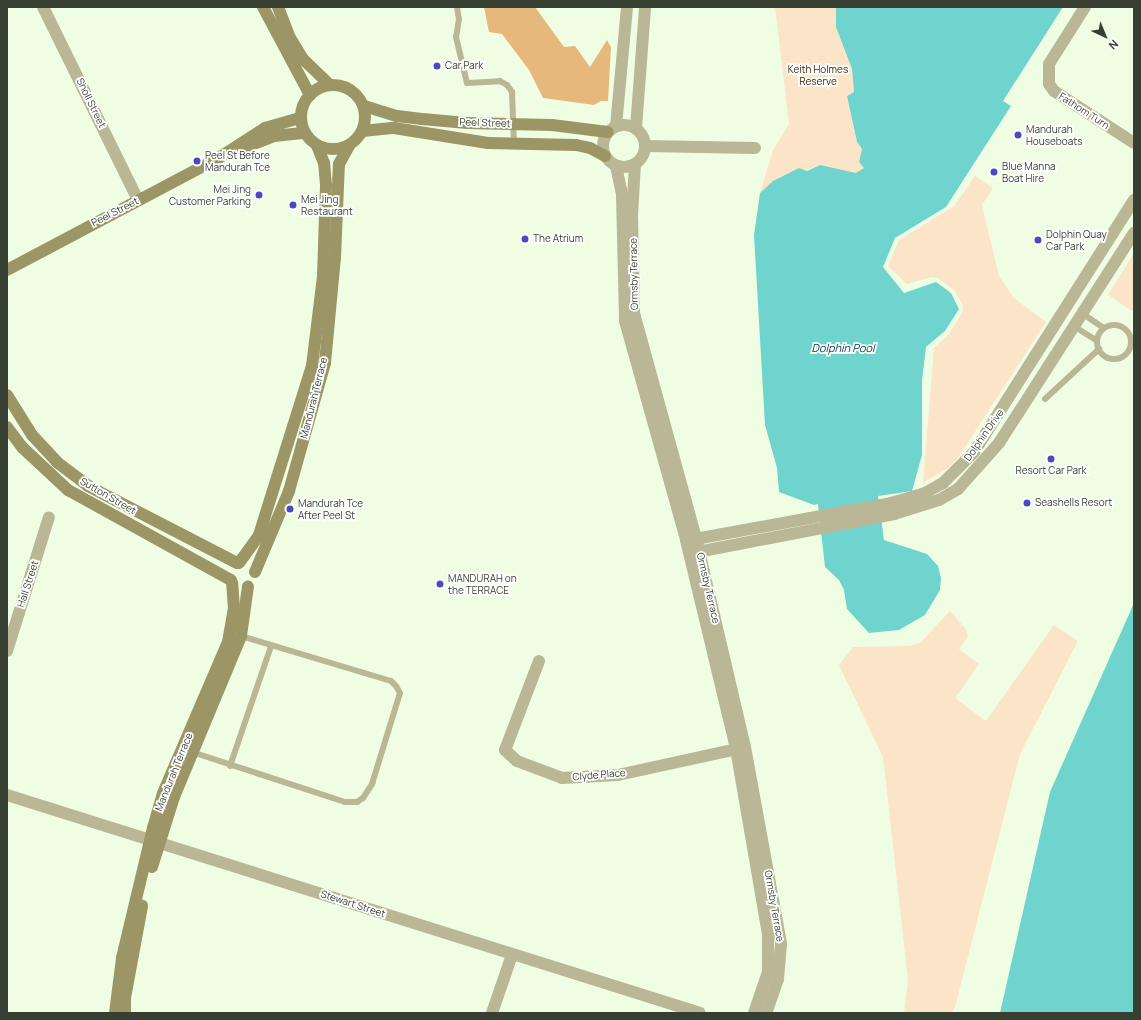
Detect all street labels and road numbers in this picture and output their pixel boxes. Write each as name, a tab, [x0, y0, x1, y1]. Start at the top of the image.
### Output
street label: Sholl Street	[74, 76, 108, 130]
street label: Fathom Turn	[1057, 90, 1111, 132]
street label: Peel Street	[459, 116, 511, 130]
street label: Peel Street	[89, 195, 141, 229]
street label: Ormsby Terrace	[627, 238, 641, 310]
street label: Mandurah Terrace	[298, 356, 330, 440]
street label: Dolphin Drive	[962, 407, 1006, 463]
street label: Sutton Street	[78, 475, 138, 517]
street label: Ormsby Terrace	[694, 551, 722, 625]
street label: Hall Street	[15, 559, 41, 609]
street label: Mandurah Terrace	[153, 731, 195, 813]
street label: Clyde Place	[572, 767, 626, 783]
street label: Ormsby Terrace	[762, 869, 786, 943]
street label: Stewart Street	[319, 888, 387, 920]

